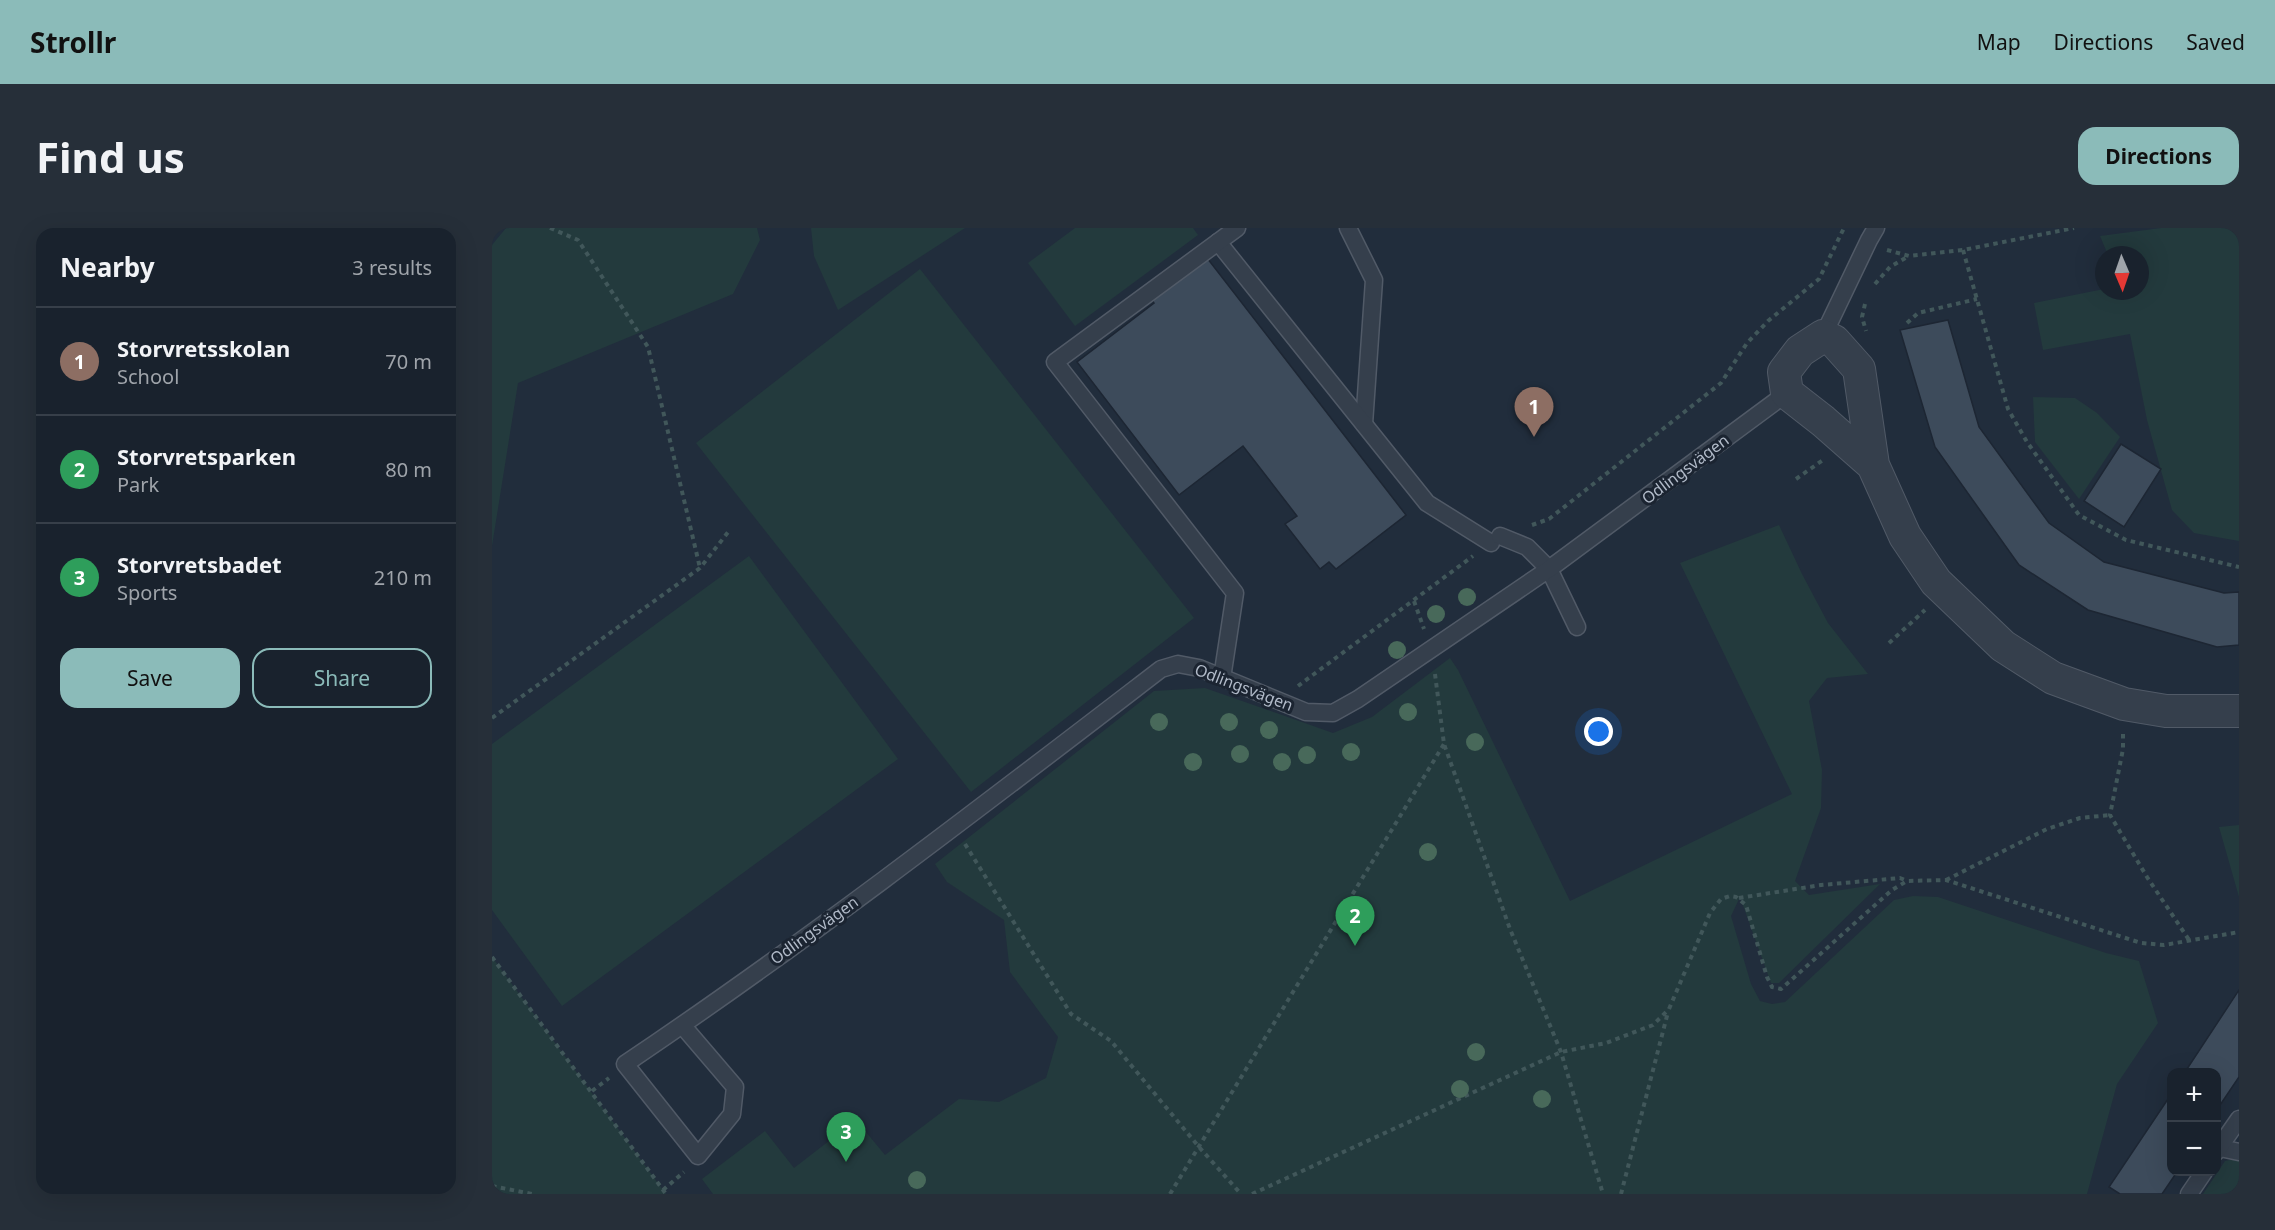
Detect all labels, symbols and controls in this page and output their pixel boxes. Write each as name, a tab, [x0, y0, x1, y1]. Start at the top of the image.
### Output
text: Strollr	[30, 23, 116, 61]
text: Map	[1977, 28, 2021, 56]
text: Directions	[2054, 28, 2153, 56]
text: Saved	[2186, 28, 2245, 56]
button: Directions	[2078, 127, 2239, 185]
text: Find us	[36, 128, 185, 185]
north arrow	[2095, 246, 2149, 300]
text: Nearby	[60, 249, 155, 285]
text: 3 results	[352, 254, 432, 281]
text: Storvretsskolan	[117, 333, 290, 363]
text: 1	[74, 348, 85, 375]
text: 70 m	[385, 348, 432, 375]
text: School	[117, 363, 179, 390]
pin: 1	[1514, 388, 1554, 437]
street label: Odlingsvägen	[1637, 429, 1733, 509]
text: Storvretsparken	[117, 441, 296, 471]
text: 2	[74, 456, 85, 483]
text: 80 m	[385, 456, 432, 483]
text: Park	[117, 471, 159, 498]
text: Storvretsbadet	[117, 549, 282, 579]
text: 3	[74, 564, 85, 591]
text: 210 m	[374, 564, 432, 591]
text: Sports	[117, 579, 177, 606]
button: Save	[60, 648, 240, 708]
button: Share	[252, 648, 432, 708]
street label: Odlingsvägen	[1192, 658, 1296, 716]
your location	[1584, 717, 1613, 746]
street label: Odlingsvägen	[766, 891, 862, 969]
pin: 2	[1336, 896, 1374, 946]
map controls	[2167, 1068, 2221, 1176]
button: +	[2167, 1068, 2221, 1122]
pin: 3	[826, 1112, 866, 1162]
button: −	[2167, 1122, 2221, 1176]

